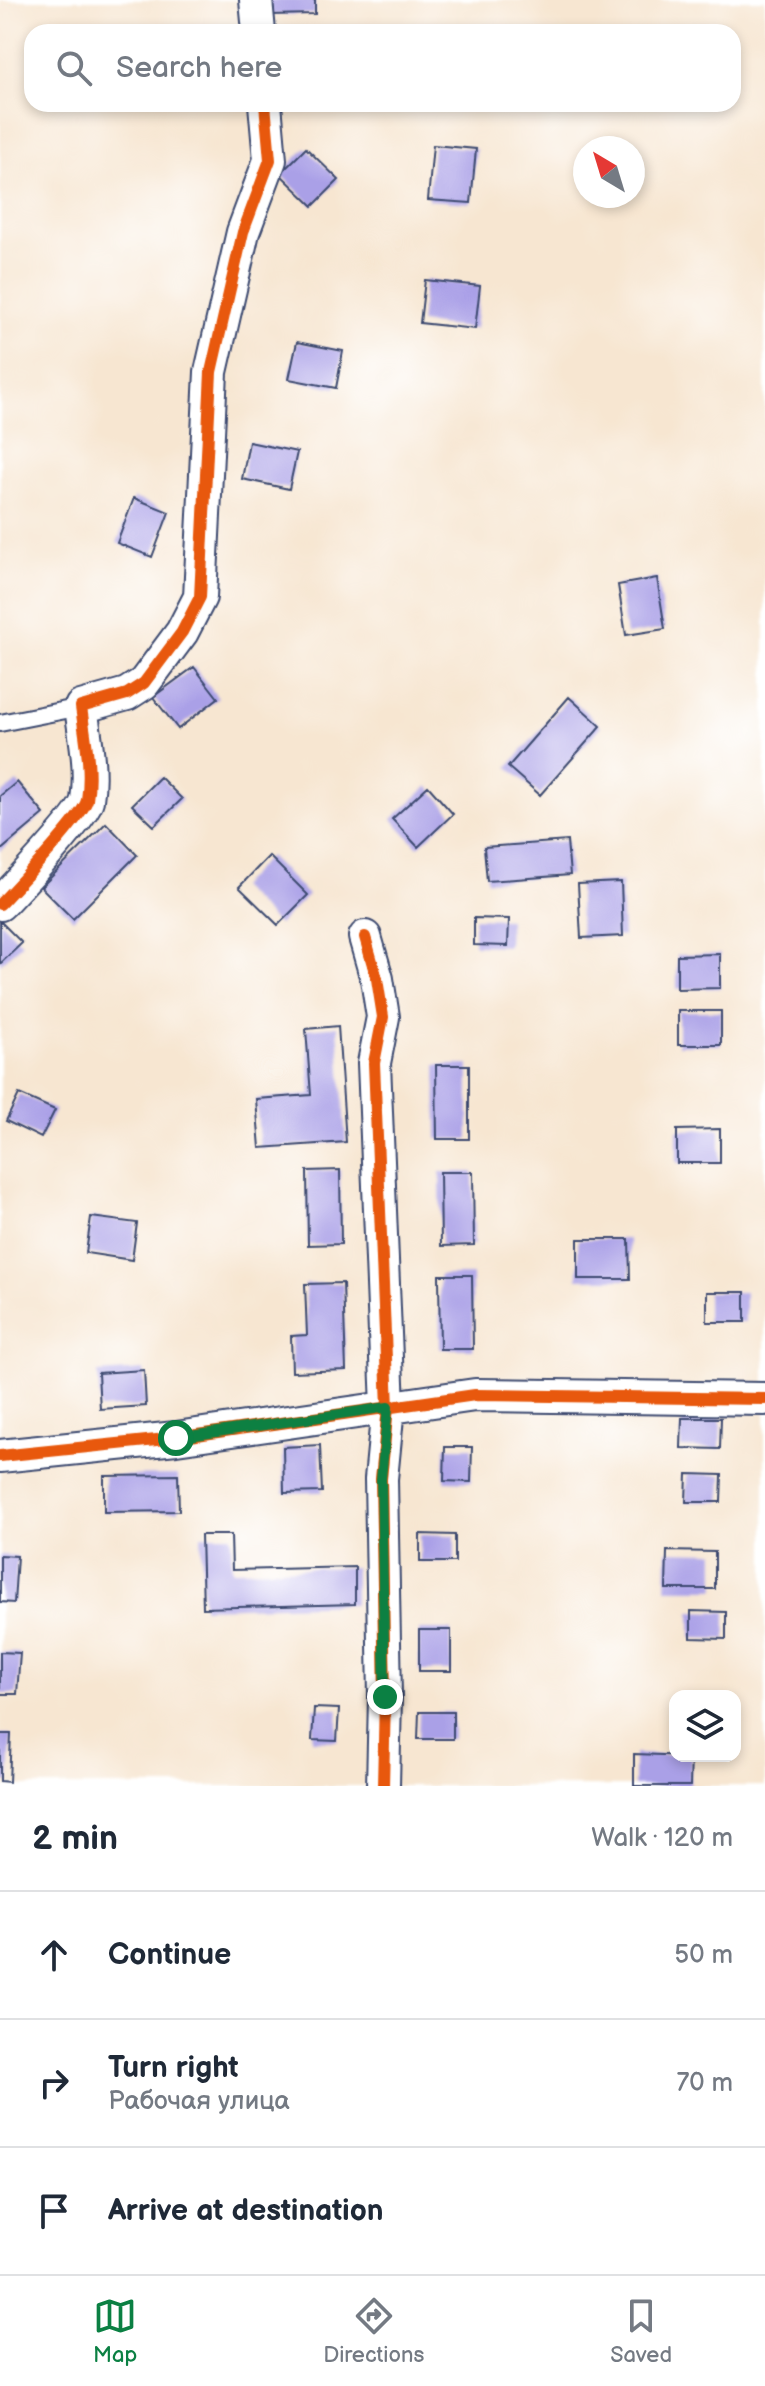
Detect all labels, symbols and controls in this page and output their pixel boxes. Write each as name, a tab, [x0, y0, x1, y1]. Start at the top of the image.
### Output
search box	[24, 24, 741, 112]
icon: search	[52, 46, 96, 90]
text: Search here	[116, 50, 282, 86]
north arrow	[573, 136, 645, 208]
route start	[158, 1420, 194, 1456]
route end	[367, 1679, 403, 1715]
map controls	[669, 1690, 741, 1762]
button: layers	[669, 1690, 741, 1762]
text: 2 min	[32, 1818, 118, 1859]
text: Walk · 120 m	[591, 1823, 733, 1854]
icon: ahead	[32, 1933, 76, 1977]
text: Continue	[108, 1937, 231, 1973]
text: 50 m	[674, 1940, 733, 1971]
text: Turn right	[108, 2050, 239, 2086]
icon: right	[32, 2061, 76, 2105]
text: 70 m	[676, 2068, 733, 2099]
text: Рабочая улица	[108, 2086, 290, 2117]
icon: arrive	[32, 2189, 76, 2233]
text: Arrive at destination	[108, 2193, 384, 2229]
tab: Map	[93, 2294, 137, 2369]
tab: Directions	[323, 2294, 424, 2369]
tab: Saved	[610, 2294, 672, 2369]

